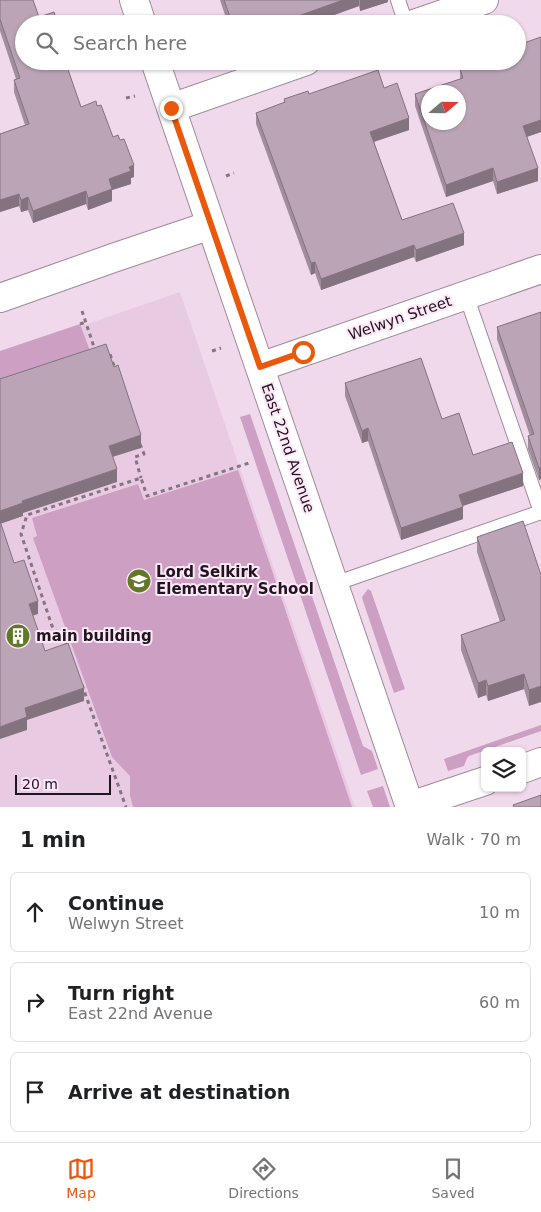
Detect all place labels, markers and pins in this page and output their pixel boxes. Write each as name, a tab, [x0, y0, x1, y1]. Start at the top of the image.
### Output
place label: Lord Selkirk Elementary School	[156, 563, 314, 598]
school or university icon: Lord Selkirk Elementary School	[126, 568, 152, 594]
building icon: main building	[5, 623, 31, 649]
place label: main building	[36, 627, 152, 645]

